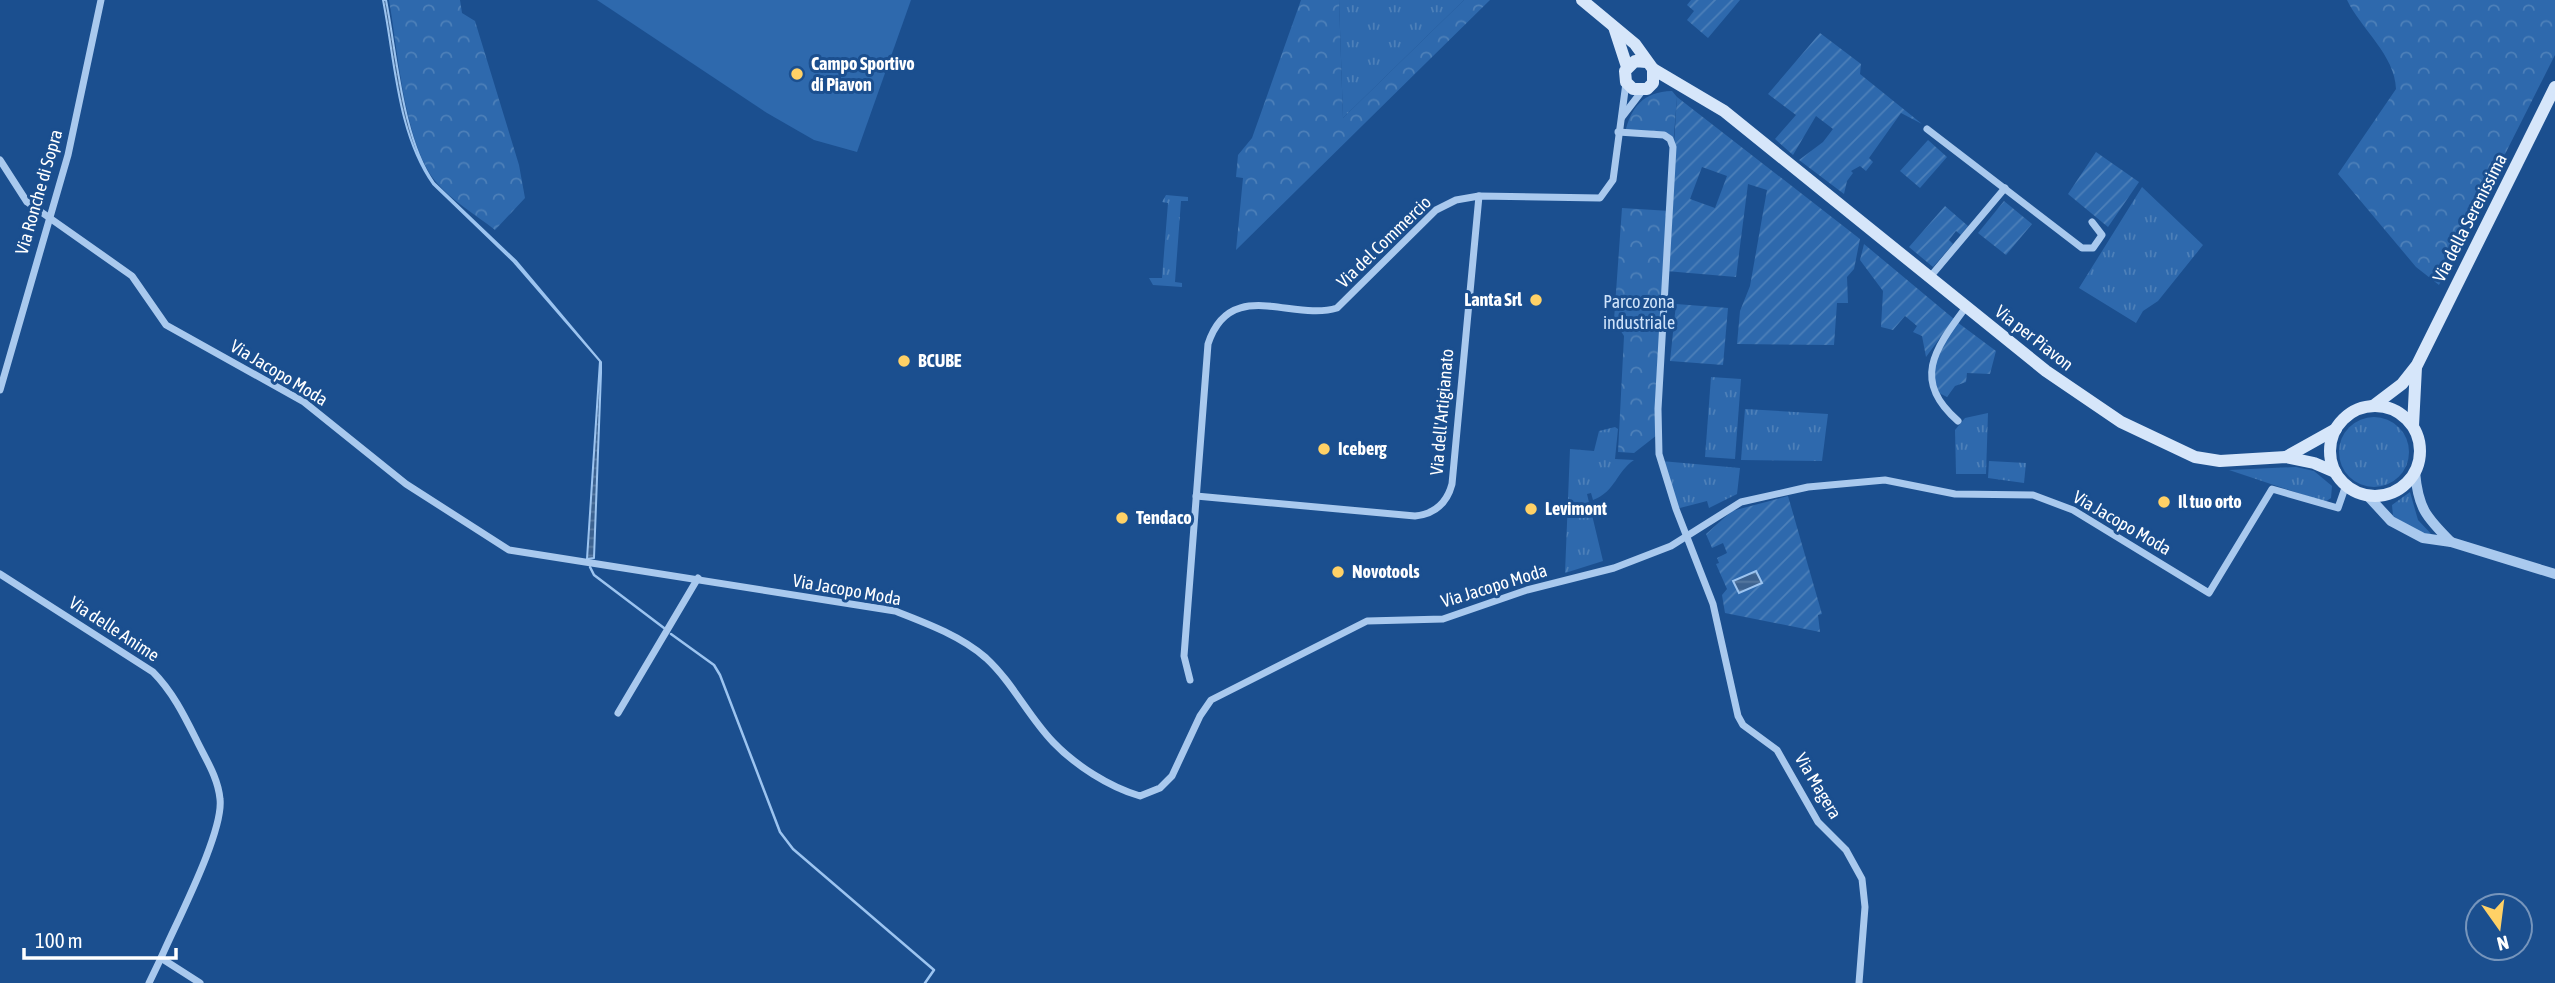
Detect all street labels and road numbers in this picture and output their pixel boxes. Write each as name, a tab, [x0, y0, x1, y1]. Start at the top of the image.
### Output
street label: Via Ronche di Sopra	[11, 127, 66, 257]
street label: Via della Serenissima	[2428, 150, 2511, 285]
street label: Via del Commercio	[1332, 191, 1435, 292]
street label: Via per Piavon	[1991, 300, 2078, 375]
street label: Via Jacopo Moda	[227, 335, 332, 410]
street label: Via dell'Artigianato	[1426, 348, 1458, 476]
street label: Via Jacopo Moda	[2069, 486, 2175, 559]
street label: Via Jacopo Moda	[1438, 559, 1549, 612]
street label: Via Jacopo Moda	[791, 570, 903, 609]
street label: Via delle Anime	[65, 592, 163, 666]
street label: Via Magera	[1791, 749, 1846, 822]

